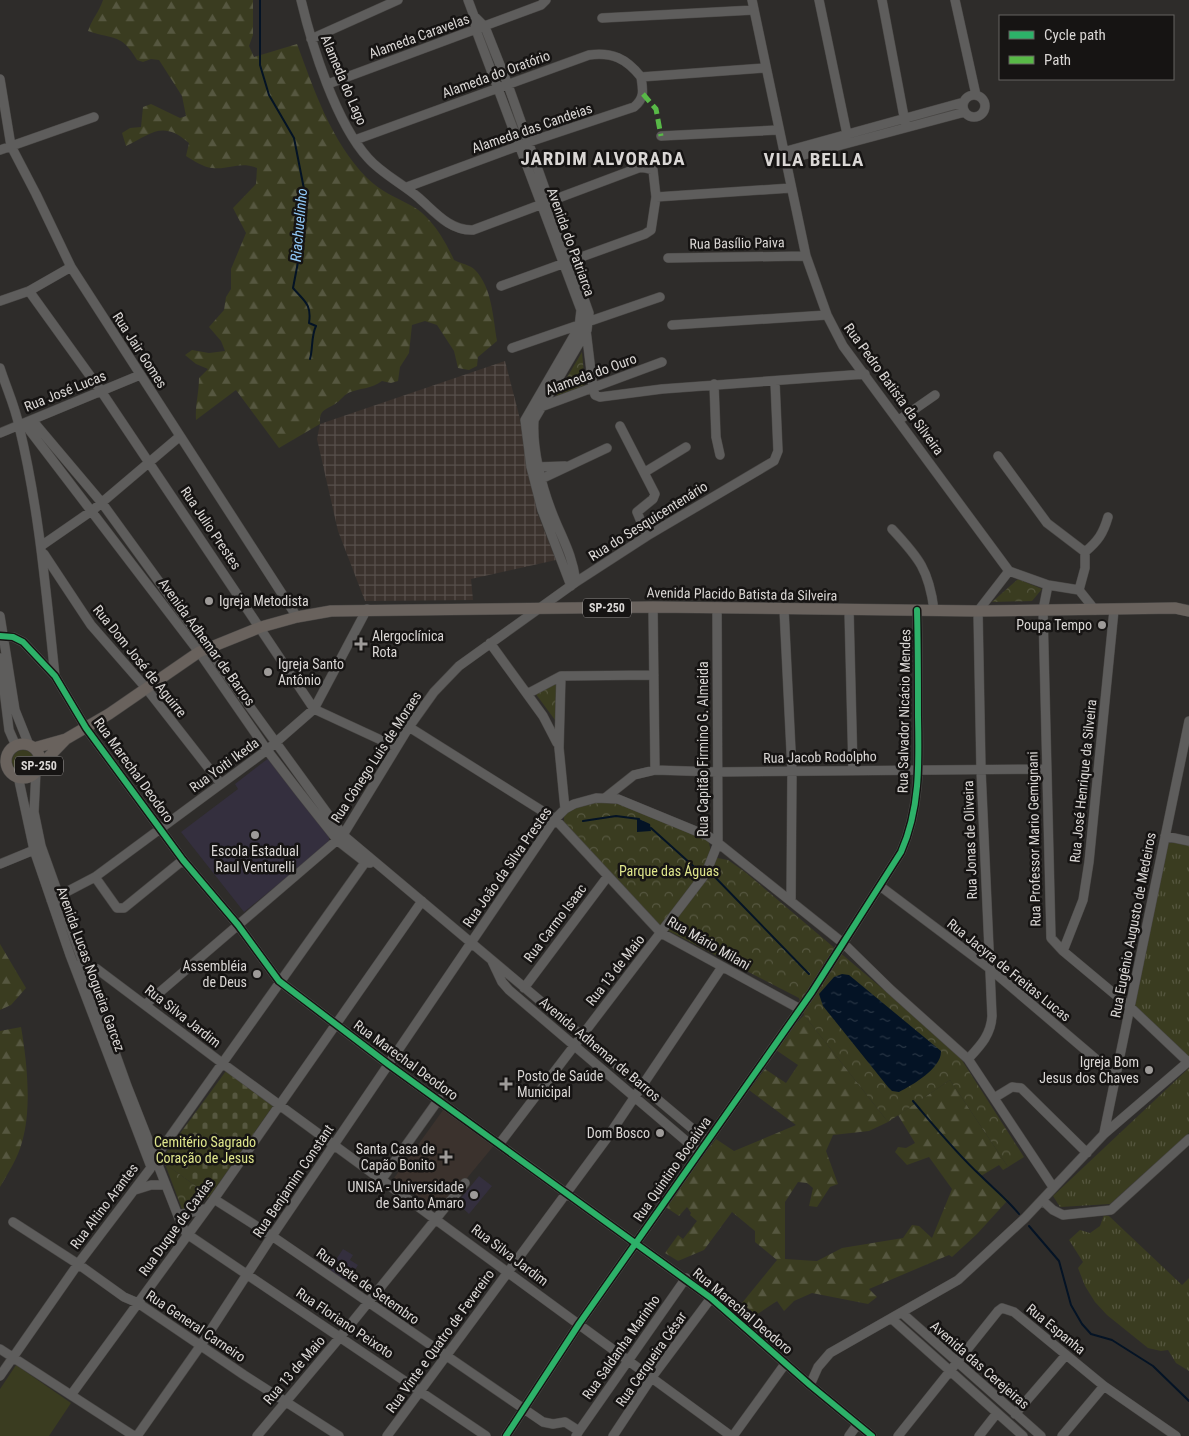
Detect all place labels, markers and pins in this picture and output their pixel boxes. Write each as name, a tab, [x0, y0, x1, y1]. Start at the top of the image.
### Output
place label: Igreja Metodista	[219, 593, 309, 609]
marker: Igreja Metodista	[203, 595, 215, 607]
place label: Poupa Tempo	[1016, 617, 1092, 633]
marker: Poupa Tempo	[1096, 619, 1108, 631]
place label: Alergoclínica Rota	[372, 628, 444, 660]
marker: Alergoclínica Rota	[354, 637, 368, 651]
place label: Igreja Santo Antônio	[278, 656, 344, 688]
marker: Igreja Santo Antônio	[262, 666, 274, 678]
marker: Escola Estadual Raul Venturelli	[249, 829, 261, 841]
place label: Escola Estadual Raul Venturelli	[211, 843, 299, 875]
place label: Assembléia de Deus	[182, 958, 247, 990]
marker: Assembléia de Deus	[251, 968, 263, 980]
place label: Igreja Bom Jesus dos Chaves	[1039, 1054, 1139, 1086]
marker: Igreja Bom Jesus dos Chaves	[1143, 1064, 1155, 1076]
place label: Posto de Saúde Municipal	[517, 1068, 604, 1100]
marker: Posto de Saúde Municipal	[499, 1077, 513, 1091]
place label: Dom Bosco	[587, 1125, 650, 1141]
marker: Dom Bosco	[654, 1127, 666, 1139]
place label: Santa Casa de Capão Bonito	[356, 1141, 435, 1173]
marker: Santa Casa de Capão Bonito	[439, 1150, 453, 1164]
place label: UNISA - Universidade de Santo Amaro	[347, 1179, 464, 1211]
marker: UNISA - Universidade de Santo Amaro	[468, 1189, 480, 1201]

